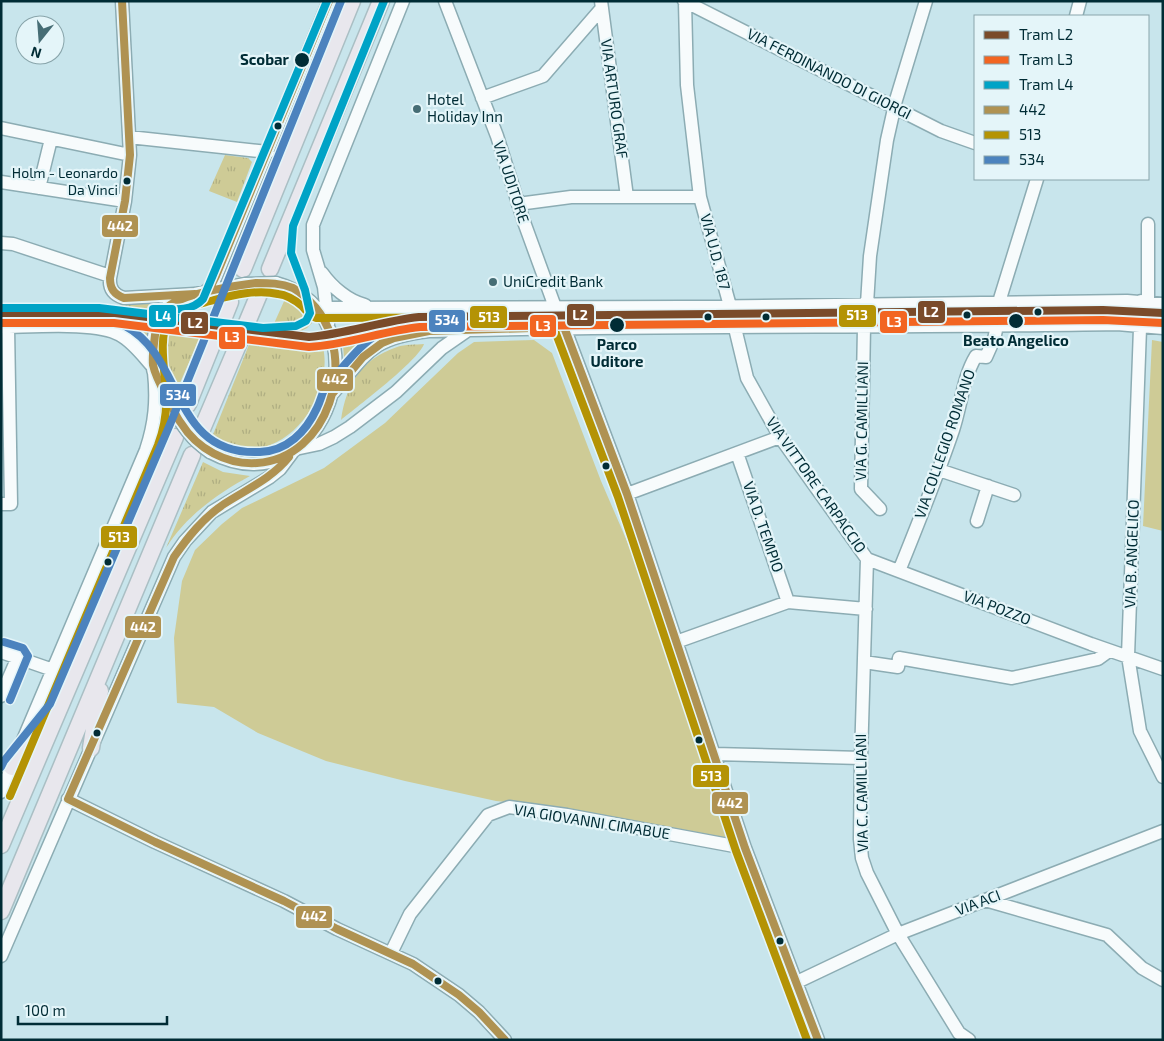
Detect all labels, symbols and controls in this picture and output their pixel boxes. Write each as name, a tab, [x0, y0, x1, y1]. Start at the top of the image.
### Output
north arrow	[15, 15, 65, 65]
legend	[974, 15, 1149, 180]
street label: VIA FERDINANDO DI GIORGI	[744, 24, 915, 122]
text: Tram L2	[1019, 25, 1073, 43]
street label: VIA ARTURO GRAF	[598, 38, 632, 160]
text: N	[29, 43, 43, 63]
place label: Scobar	[240, 50, 290, 68]
text: Tram L3	[1019, 50, 1073, 68]
marker: Scobar	[293, 51, 311, 69]
text: Tram L4	[1019, 75, 1073, 93]
place label: Hotel Holiday Inn	[427, 90, 503, 125]
text: 442	[1019, 100, 1046, 118]
marker: Hotel Holiday Inn	[411, 103, 423, 115]
unlabelled marker	[273, 121, 283, 131]
text: 513	[1019, 125, 1041, 143]
street label: VIA UDITORE	[490, 138, 534, 225]
text: 534	[1019, 150, 1045, 168]
place label: Holm - Leonardo Da Vinci	[12, 164, 118, 198]
marker: Holm - Leonardo Da Vinci	[122, 176, 132, 186]
street label: VIA U.D. 187	[697, 212, 735, 292]
line badge: 442	[101, 214, 139, 238]
text: 442	[107, 217, 133, 234]
place label: UniCredit Bank	[503, 272, 603, 290]
marker: UniCredit Bank	[487, 276, 499, 288]
line badge: L2	[917, 300, 946, 324]
line badge: L2	[566, 303, 595, 327]
text: L2	[923, 303, 939, 320]
line badge: L4	[148, 304, 177, 328]
line badge: 513	[838, 304, 877, 328]
line badge: 513	[469, 305, 508, 329]
text: L2	[572, 306, 588, 323]
text: 513	[846, 306, 868, 323]
text: L4	[155, 307, 171, 324]
unlabelled marker	[1033, 307, 1043, 317]
text: 513	[478, 308, 500, 325]
line badge: 534	[428, 309, 466, 333]
line badge: L3	[879, 310, 908, 334]
unlabelled marker	[962, 310, 972, 320]
line badge: L2	[180, 311, 209, 335]
text: 534	[435, 311, 459, 328]
unlabelled marker	[703, 312, 713, 322]
unlabelled marker	[761, 312, 771, 322]
marker: Beato Angelico	[1007, 312, 1025, 330]
text: L3	[886, 313, 902, 330]
text: L2	[187, 314, 203, 331]
line badge: L3	[529, 314, 557, 338]
marker: Parco Uditore	[608, 316, 626, 334]
text: L3	[535, 317, 551, 334]
line badge: L3	[218, 326, 246, 350]
text: L3	[224, 328, 240, 345]
place label: Beato Angelico	[963, 331, 1069, 349]
place label: Parco Uditore	[590, 335, 644, 370]
street label: VIA G. CAMILLIANI	[851, 361, 871, 481]
street label: VIA COLLEGIO ROMANO	[910, 367, 978, 521]
line badge: 442	[316, 368, 354, 392]
text: 442	[322, 370, 348, 387]
line badge: 534	[159, 383, 197, 407]
text: 534	[166, 386, 190, 403]
street label: VIA VITTORE CARPACCIO	[763, 413, 871, 556]
unlabelled marker	[601, 461, 611, 471]
street label: VIA D. TEMPIO	[740, 479, 788, 574]
street label: VIA B. ANGELICO	[1120, 499, 1142, 609]
line badge: 513	[100, 525, 138, 549]
text: 513	[108, 528, 130, 545]
unlabelled marker	[103, 557, 113, 567]
street label: VIA POZZO	[961, 586, 1034, 628]
line badge: 442	[124, 615, 162, 639]
text: 442	[130, 618, 156, 635]
unlabelled marker	[92, 728, 102, 738]
street label: VIA C. CAMILLIANI	[851, 733, 871, 853]
unlabelled marker	[694, 735, 704, 745]
line badge: 513	[692, 764, 730, 788]
text: 513	[700, 767, 722, 784]
line badge: 442	[711, 791, 749, 815]
text: 442	[717, 794, 743, 811]
street label: VIA GIOVANNI CIMABUE	[513, 800, 671, 842]
street label: VIA ACI	[953, 885, 1003, 919]
line badge: 442	[295, 905, 333, 929]
text: 442	[301, 907, 327, 924]
unlabelled marker	[775, 936, 785, 946]
unlabelled marker	[433, 976, 443, 986]
scale bar	[18, 994, 166, 1026]
text: 100 m	[25, 1001, 66, 1019]

